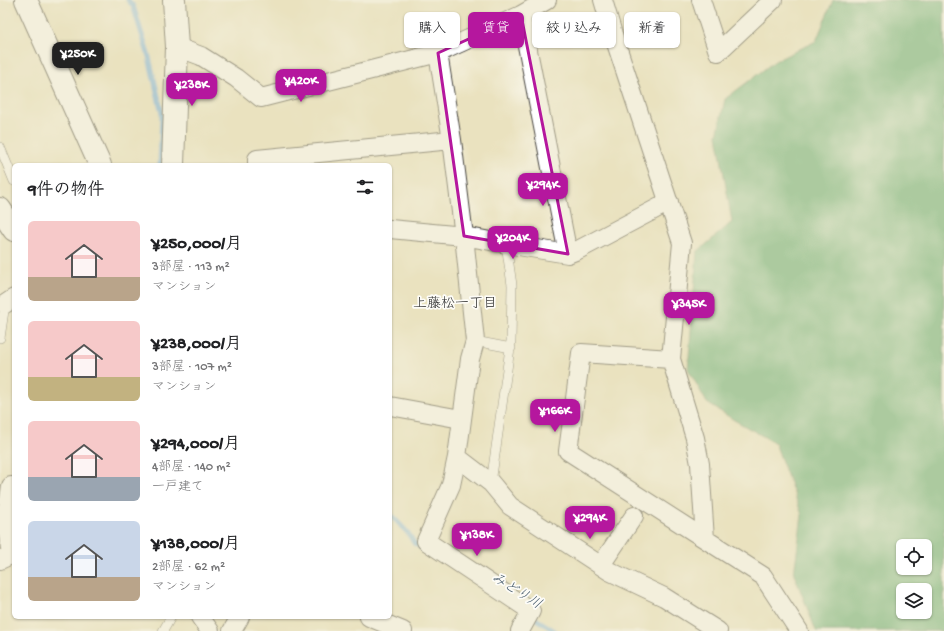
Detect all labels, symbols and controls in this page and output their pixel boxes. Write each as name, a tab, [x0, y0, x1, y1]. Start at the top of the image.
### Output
chip: 購入	[404, 12, 460, 48]
chip: 賃貸	[468, 12, 524, 48]
chip: 絞り込み	[532, 12, 616, 48]
chip: 新着	[624, 12, 680, 48]
pin: ¥250K	[50, 42, 106, 76]
text: ¥250K	[61, 47, 95, 62]
pin: ¥420K	[273, 69, 329, 103]
pin: ¥238K	[164, 73, 220, 107]
text: ¥420K	[284, 74, 318, 89]
text: ¥238K	[175, 78, 209, 93]
pin: ¥294K	[515, 173, 571, 207]
icon: filters	[354, 176, 376, 198]
text: ¥294K	[527, 178, 559, 193]
text: 9件の物件	[28, 181, 105, 201]
pin: ¥204K	[485, 226, 541, 260]
text: ¥204K	[496, 231, 530, 246]
text: ¥250,000/月	[152, 235, 242, 255]
icon: home	[60, 237, 108, 285]
text: 3部屋 · 113 m²	[152, 260, 230, 275]
text: マンション	[152, 280, 216, 295]
pin: ¥345K	[661, 292, 717, 326]
district label: 上藤松一丁目	[413, 296, 497, 313]
text: ¥345K	[673, 297, 705, 312]
text: ¥238,000/月	[152, 335, 242, 355]
icon: home	[60, 337, 108, 385]
text: 3部屋 · 107 m²	[152, 360, 232, 375]
text: マンション	[152, 380, 216, 395]
pin: ¥166K	[527, 399, 583, 433]
text: ¥166K	[539, 404, 571, 419]
text: ¥294,000/月	[152, 435, 240, 455]
icon: home	[60, 437, 108, 485]
text: 4部屋 · 140 m²	[152, 460, 231, 475]
text: 一戸建て	[152, 480, 204, 495]
pin: ¥294K	[562, 506, 618, 540]
text: ¥294K	[574, 511, 606, 526]
pin: ¥138K	[449, 523, 505, 557]
text: ¥138K	[461, 528, 493, 543]
text: ¥138,000/月	[152, 535, 240, 555]
icon: home	[60, 537, 108, 585]
map controls	[896, 539, 932, 619]
button: locate	[896, 539, 932, 575]
text: 2部屋 · 62 m²	[152, 560, 225, 575]
water label: みどり川	[488, 570, 544, 614]
text: マンション	[152, 580, 216, 595]
button: layers	[896, 583, 932, 619]

